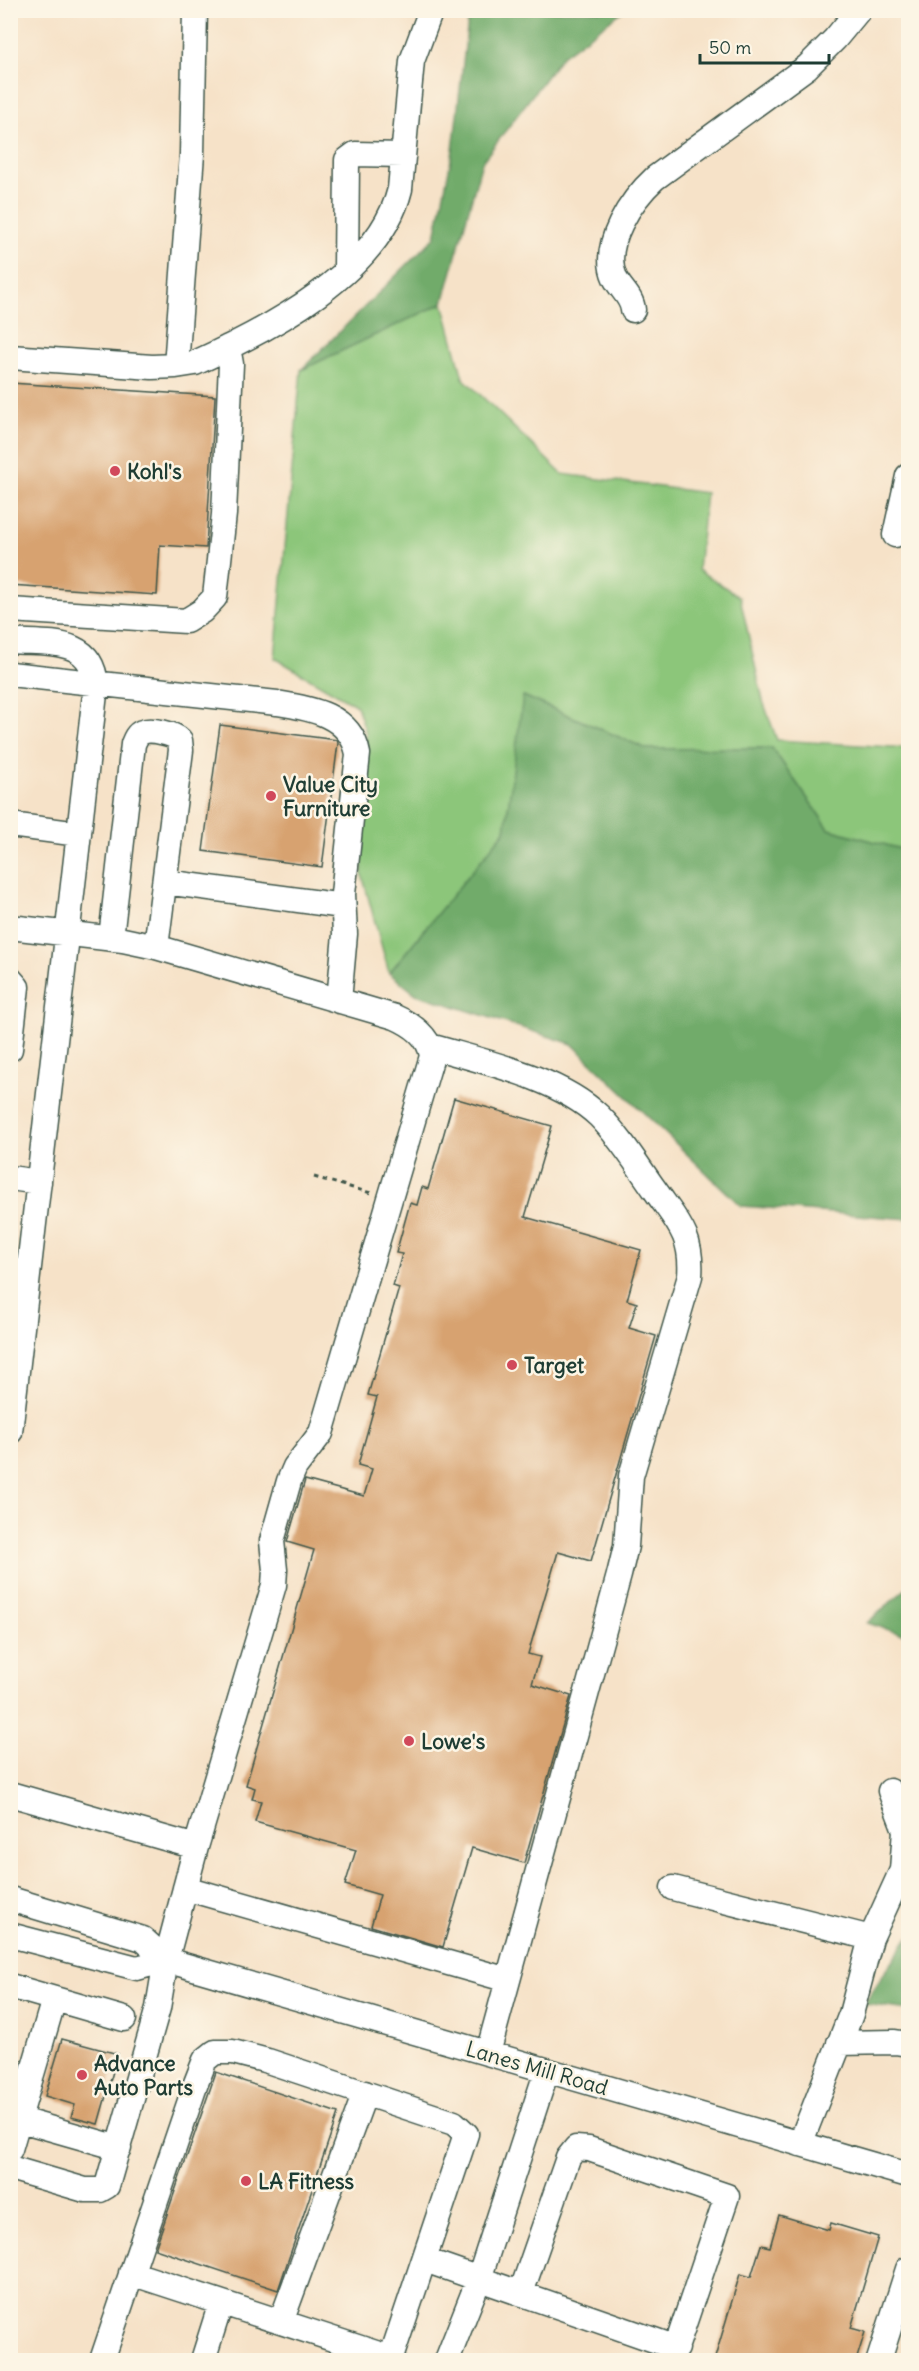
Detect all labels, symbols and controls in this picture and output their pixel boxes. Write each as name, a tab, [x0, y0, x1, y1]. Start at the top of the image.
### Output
scale bar	[700, 27, 829, 65]
text: 50 m	[709, 36, 751, 59]
place label: Kohl's	[127, 458, 182, 485]
marker: Kohl's	[108, 464, 122, 478]
place label: Value City Furniture	[283, 771, 378, 822]
marker: Value City Furniture	[264, 789, 278, 803]
place label: Target	[524, 1352, 585, 1379]
marker: Target	[505, 1358, 519, 1372]
place label: Lowe's	[421, 1728, 486, 1755]
marker: Lowe's	[402, 1734, 416, 1748]
street label: Lanes Mill Road	[463, 2035, 611, 2101]
place label: Advance Auto Parts	[94, 2050, 193, 2101]
marker: Advance Auto Parts	[75, 2068, 89, 2082]
place label: LA Fitness	[258, 2168, 355, 2195]
marker: LA Fitness	[239, 2174, 253, 2188]

